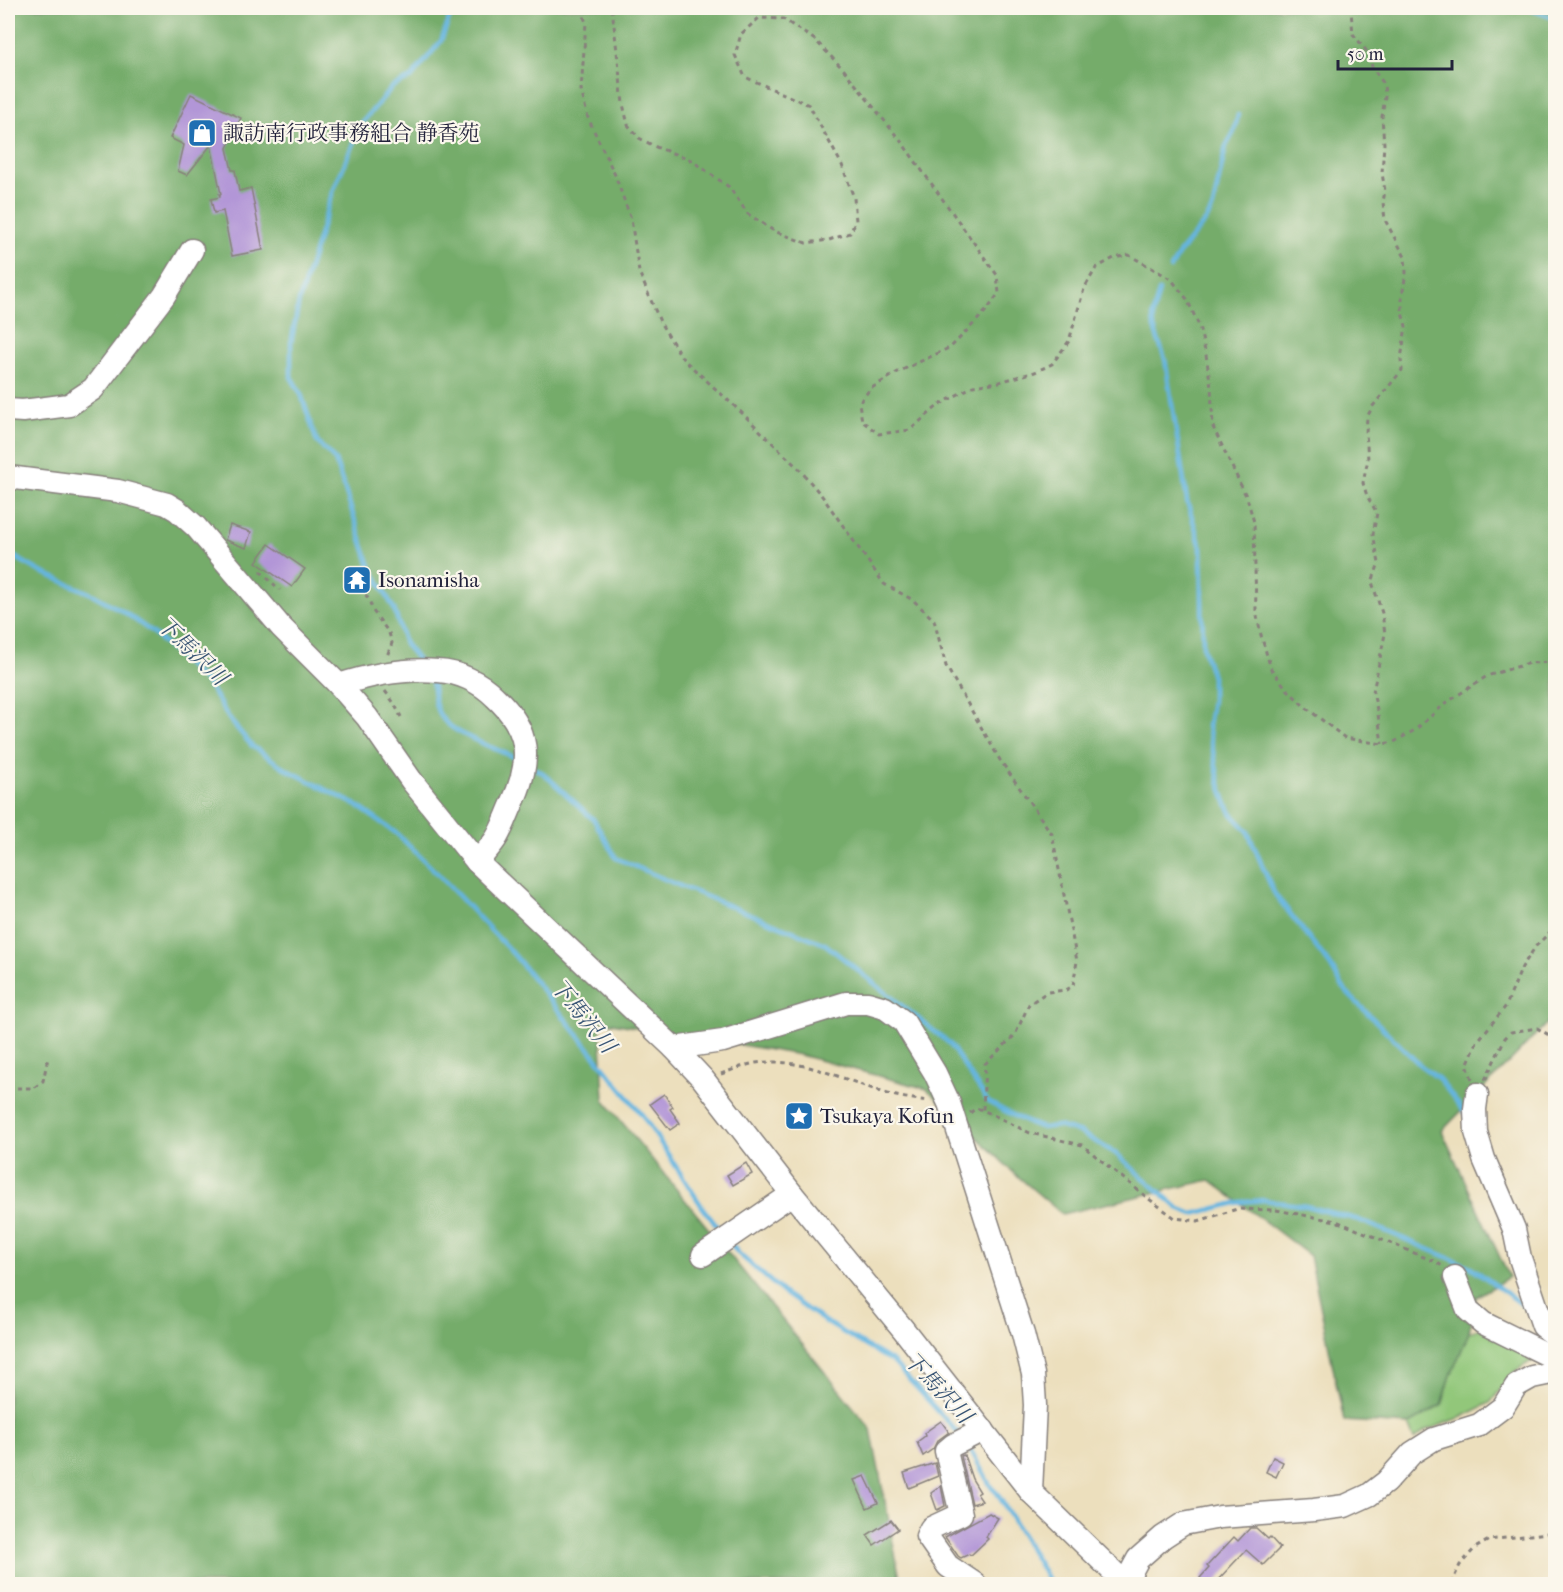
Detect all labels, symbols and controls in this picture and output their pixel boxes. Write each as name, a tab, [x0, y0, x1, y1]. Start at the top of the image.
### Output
scale bar	[1338, 33, 1452, 71]
text: 50 m	[1347, 44, 1384, 65]
shop icon: 諏訪南行政事務組合 静香苑	[186, 117, 218, 149]
place label: 諏訪南行政事務組合 静香苑	[223, 121, 480, 145]
temple icon: Isonamisha	[341, 564, 373, 596]
place label: Isonamisha	[378, 568, 479, 592]
water label: 下馬沢川	[151, 611, 234, 692]
water label: 下馬沢川	[545, 974, 622, 1060]
place icon: Tsukaya Kofun	[783, 1100, 815, 1132]
place label: Tsukaya Kofun	[820, 1104, 954, 1128]
water label: 下馬沢川	[898, 1347, 979, 1431]

